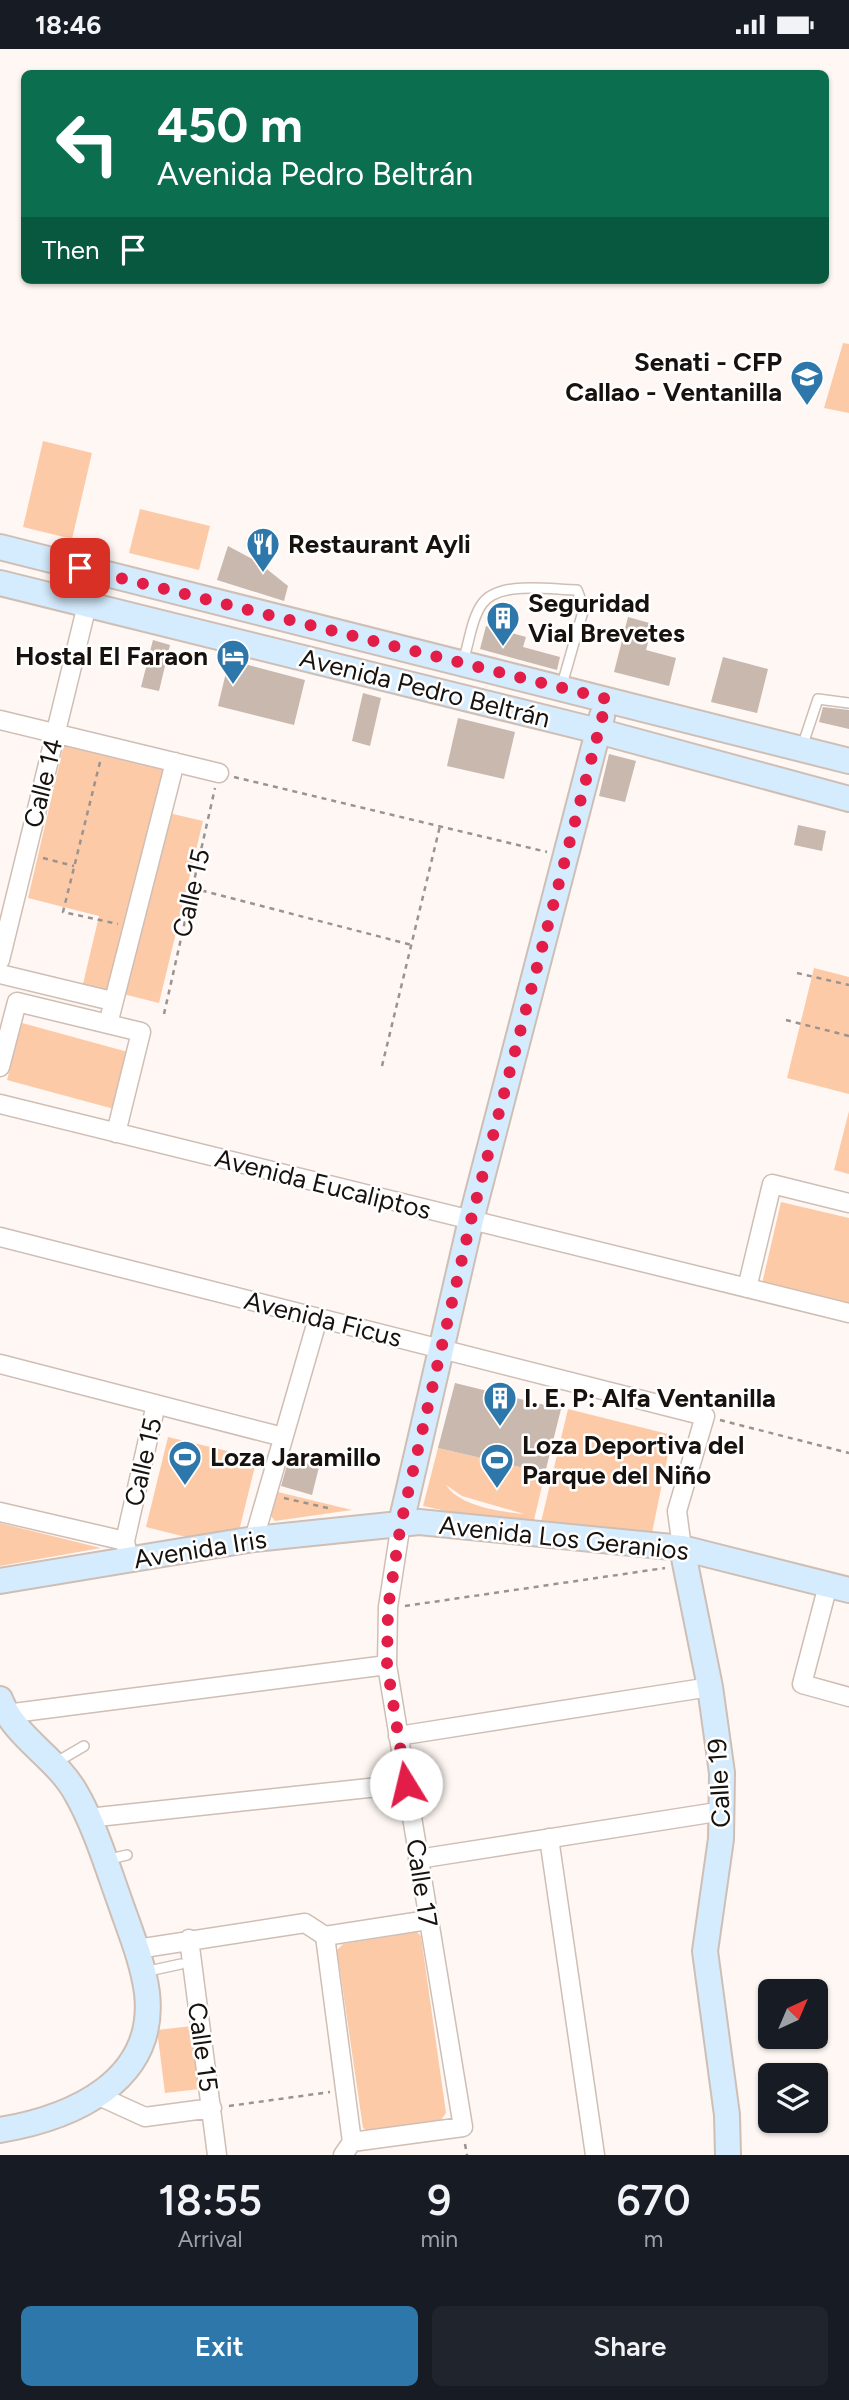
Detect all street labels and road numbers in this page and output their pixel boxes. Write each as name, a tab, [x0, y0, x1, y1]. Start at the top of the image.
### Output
street label: Avenida Pedro Beltrán	[297, 641, 553, 735]
street label: Calle 14	[16, 735, 70, 831]
street label: Calle 15	[165, 846, 217, 940]
street label: Avenida Eucaliptos	[212, 1142, 434, 1226]
street label: Avenida Ficus	[241, 1284, 405, 1354]
street label: Calle 15	[117, 1415, 169, 1509]
street label: Avenida Los Geranios	[437, 1509, 691, 1567]
street label: Avenida Iris	[131, 1523, 269, 1575]
street label: Calle 19	[701, 1737, 737, 1829]
street label: Calle 17	[399, 1837, 445, 1929]
street label: Calle 15	[181, 2000, 225, 2094]

